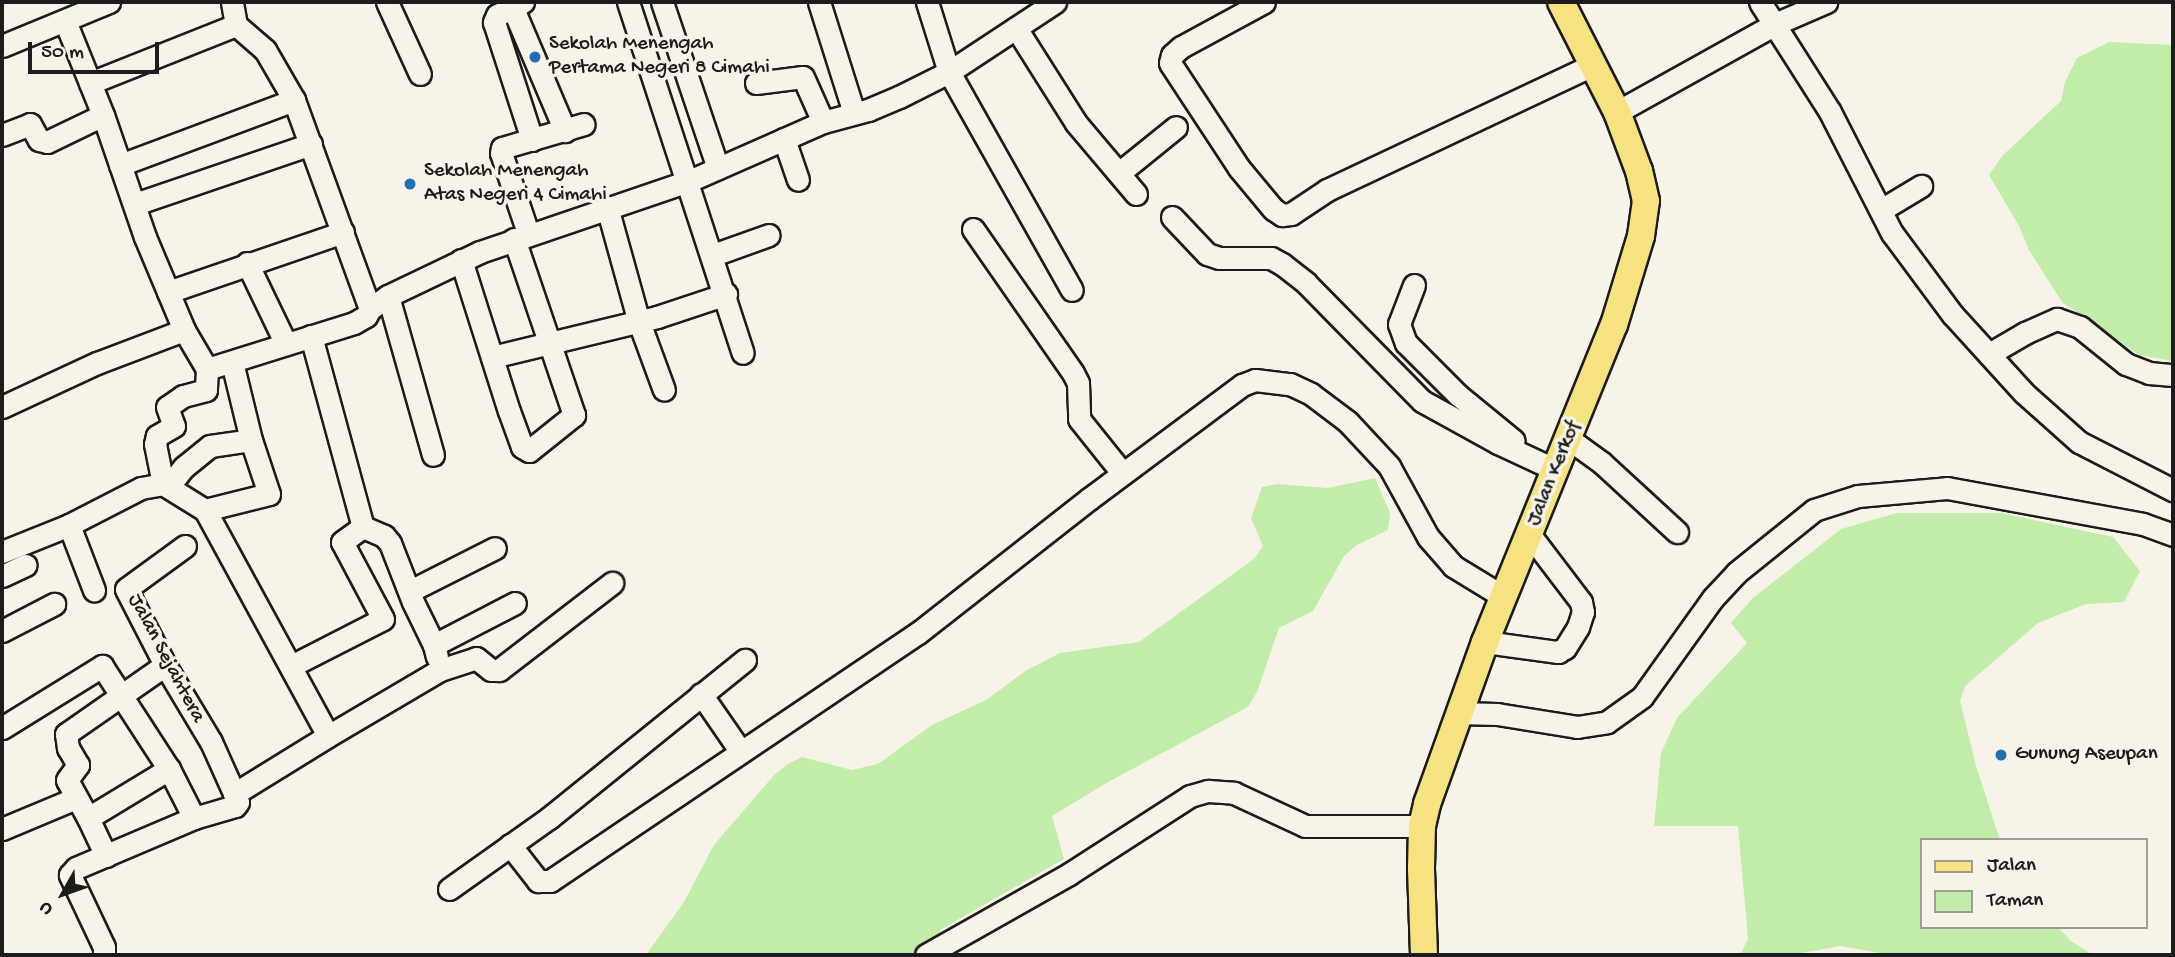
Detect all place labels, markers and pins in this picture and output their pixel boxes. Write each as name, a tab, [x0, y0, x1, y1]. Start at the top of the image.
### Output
place label: Sekolah Menengah Pertama Negeri 8 Cimahi	[549, 32, 770, 82]
marker: Sekolah Menengah Pertama Negeri 8 Cimahi	[527, 49, 543, 65]
place label: Sekolah Menengah Atas Negeri 4 Cimahi	[424, 159, 607, 209]
marker: Sekolah Menengah Atas Negeri 4 Cimahi	[402, 176, 418, 192]
place label: Gunung Aseupan	[2015, 742, 2158, 768]
marker: Gunung Aseupan	[1993, 747, 2009, 763]

